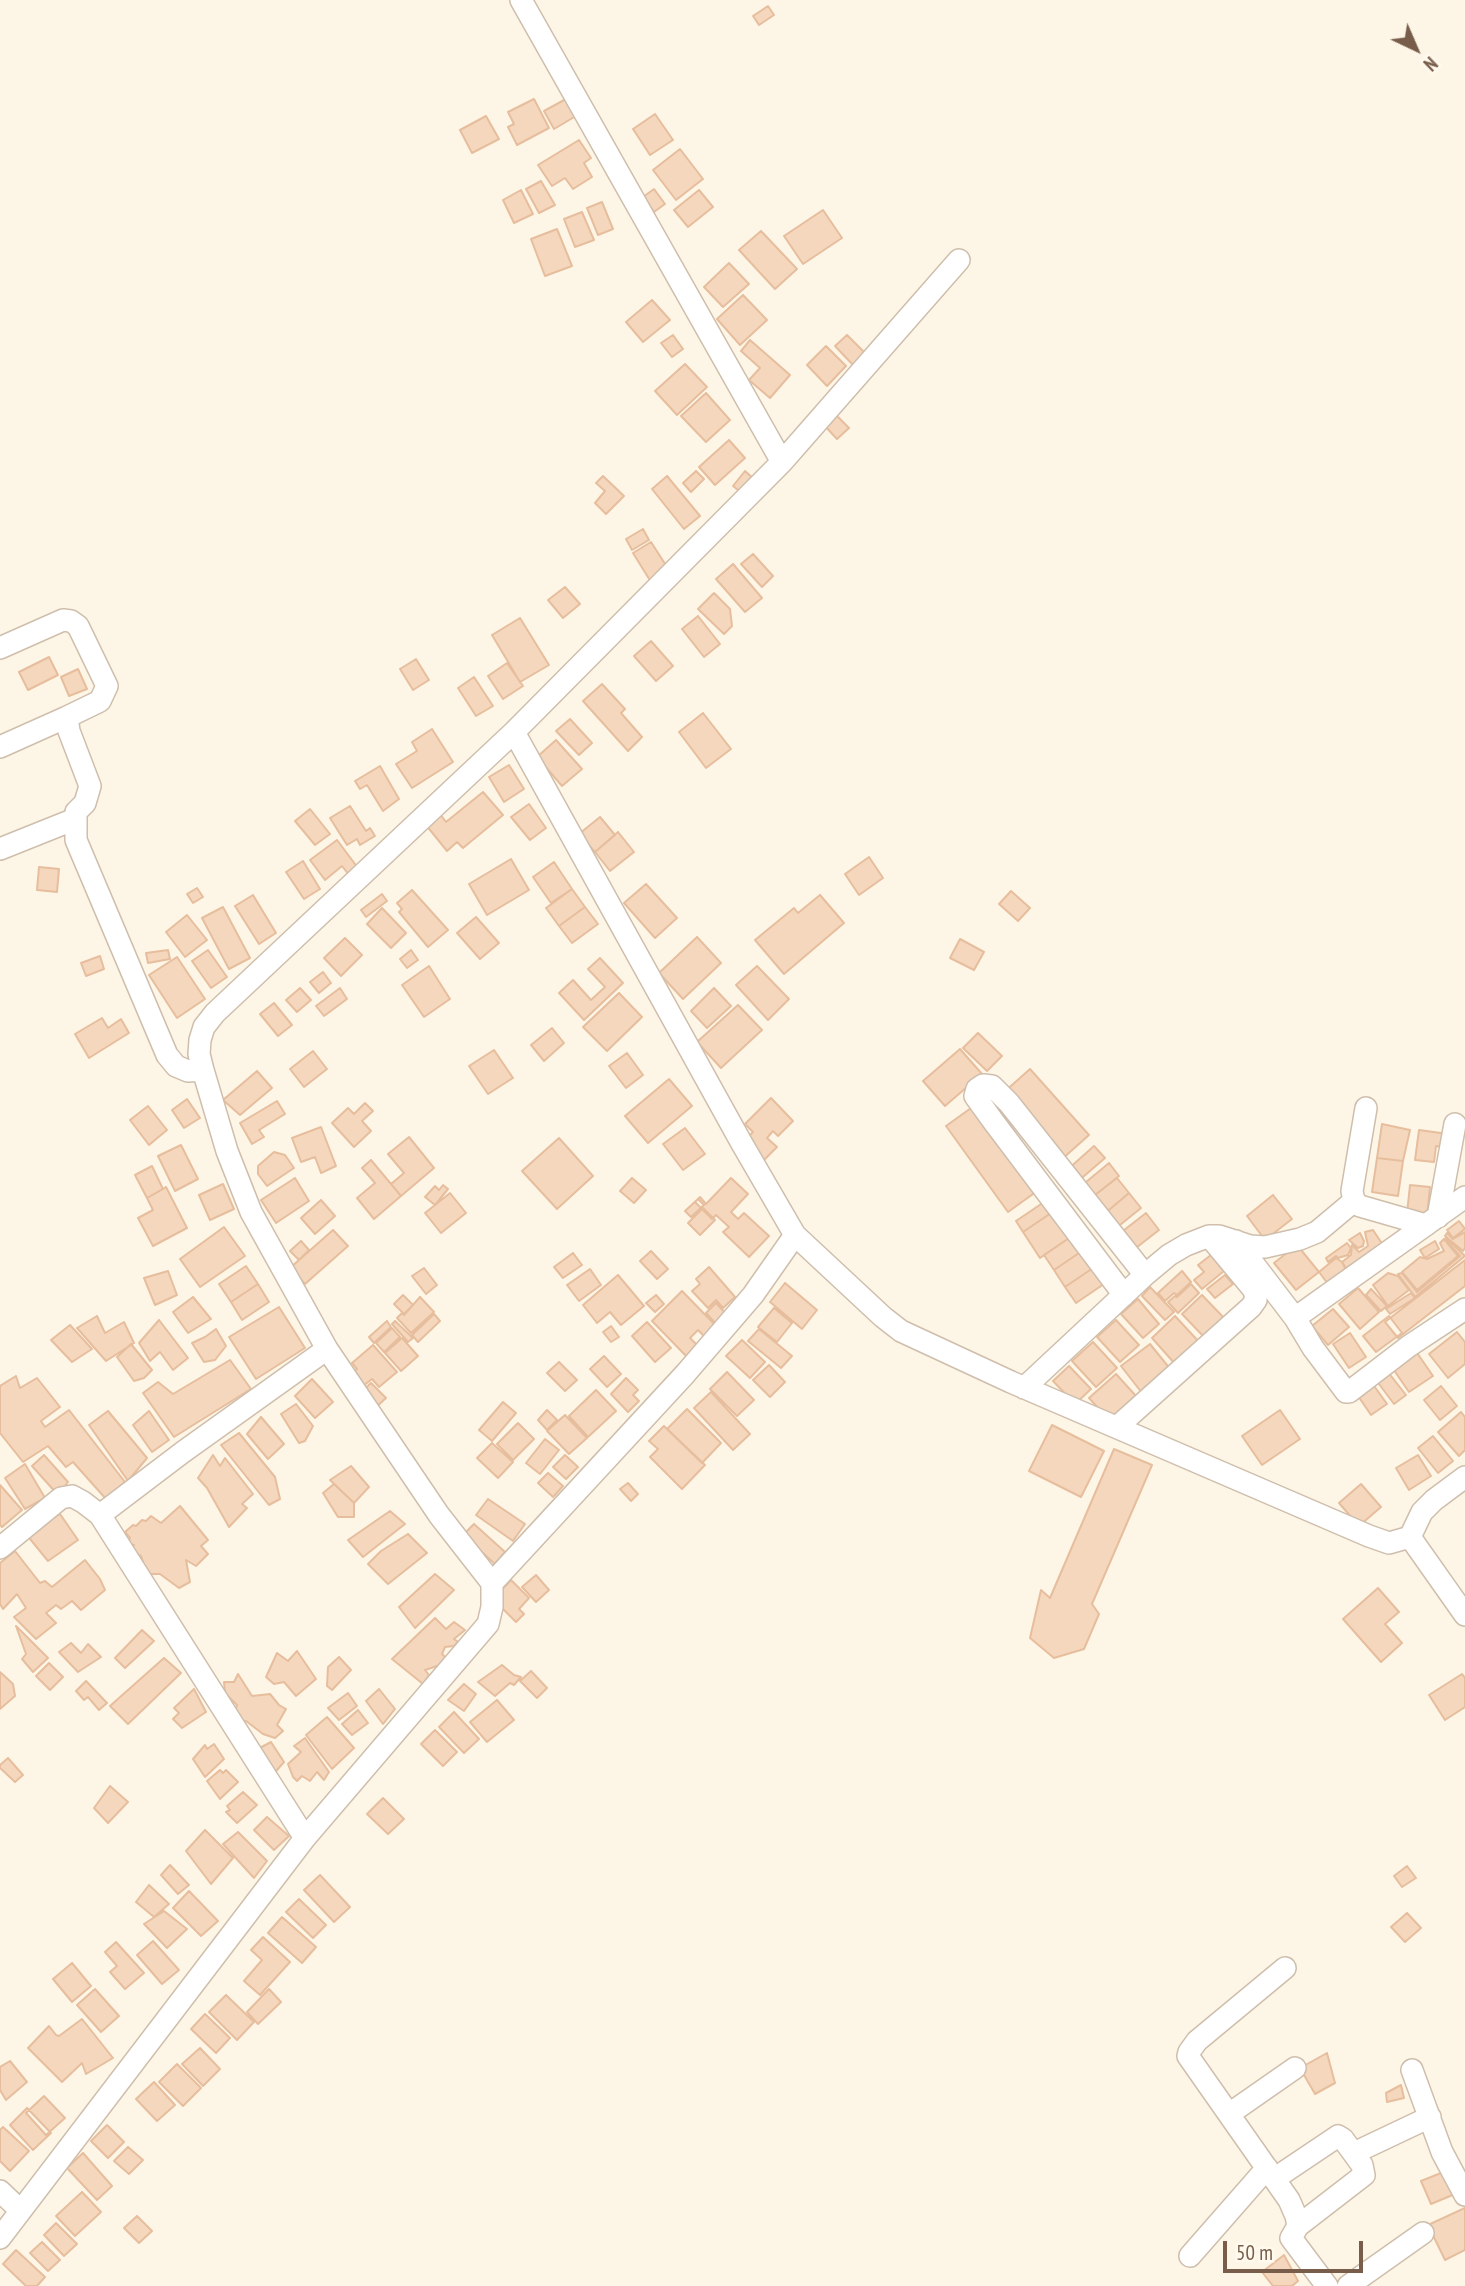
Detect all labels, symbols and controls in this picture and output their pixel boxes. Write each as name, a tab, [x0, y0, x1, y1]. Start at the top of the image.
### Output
north arrow	[1381, 14, 1451, 84]
text: N	[1419, 52, 1443, 76]
scale bar	[1227, 2226, 1367, 2270]
text: 50 m	[1236, 2239, 1273, 2266]

